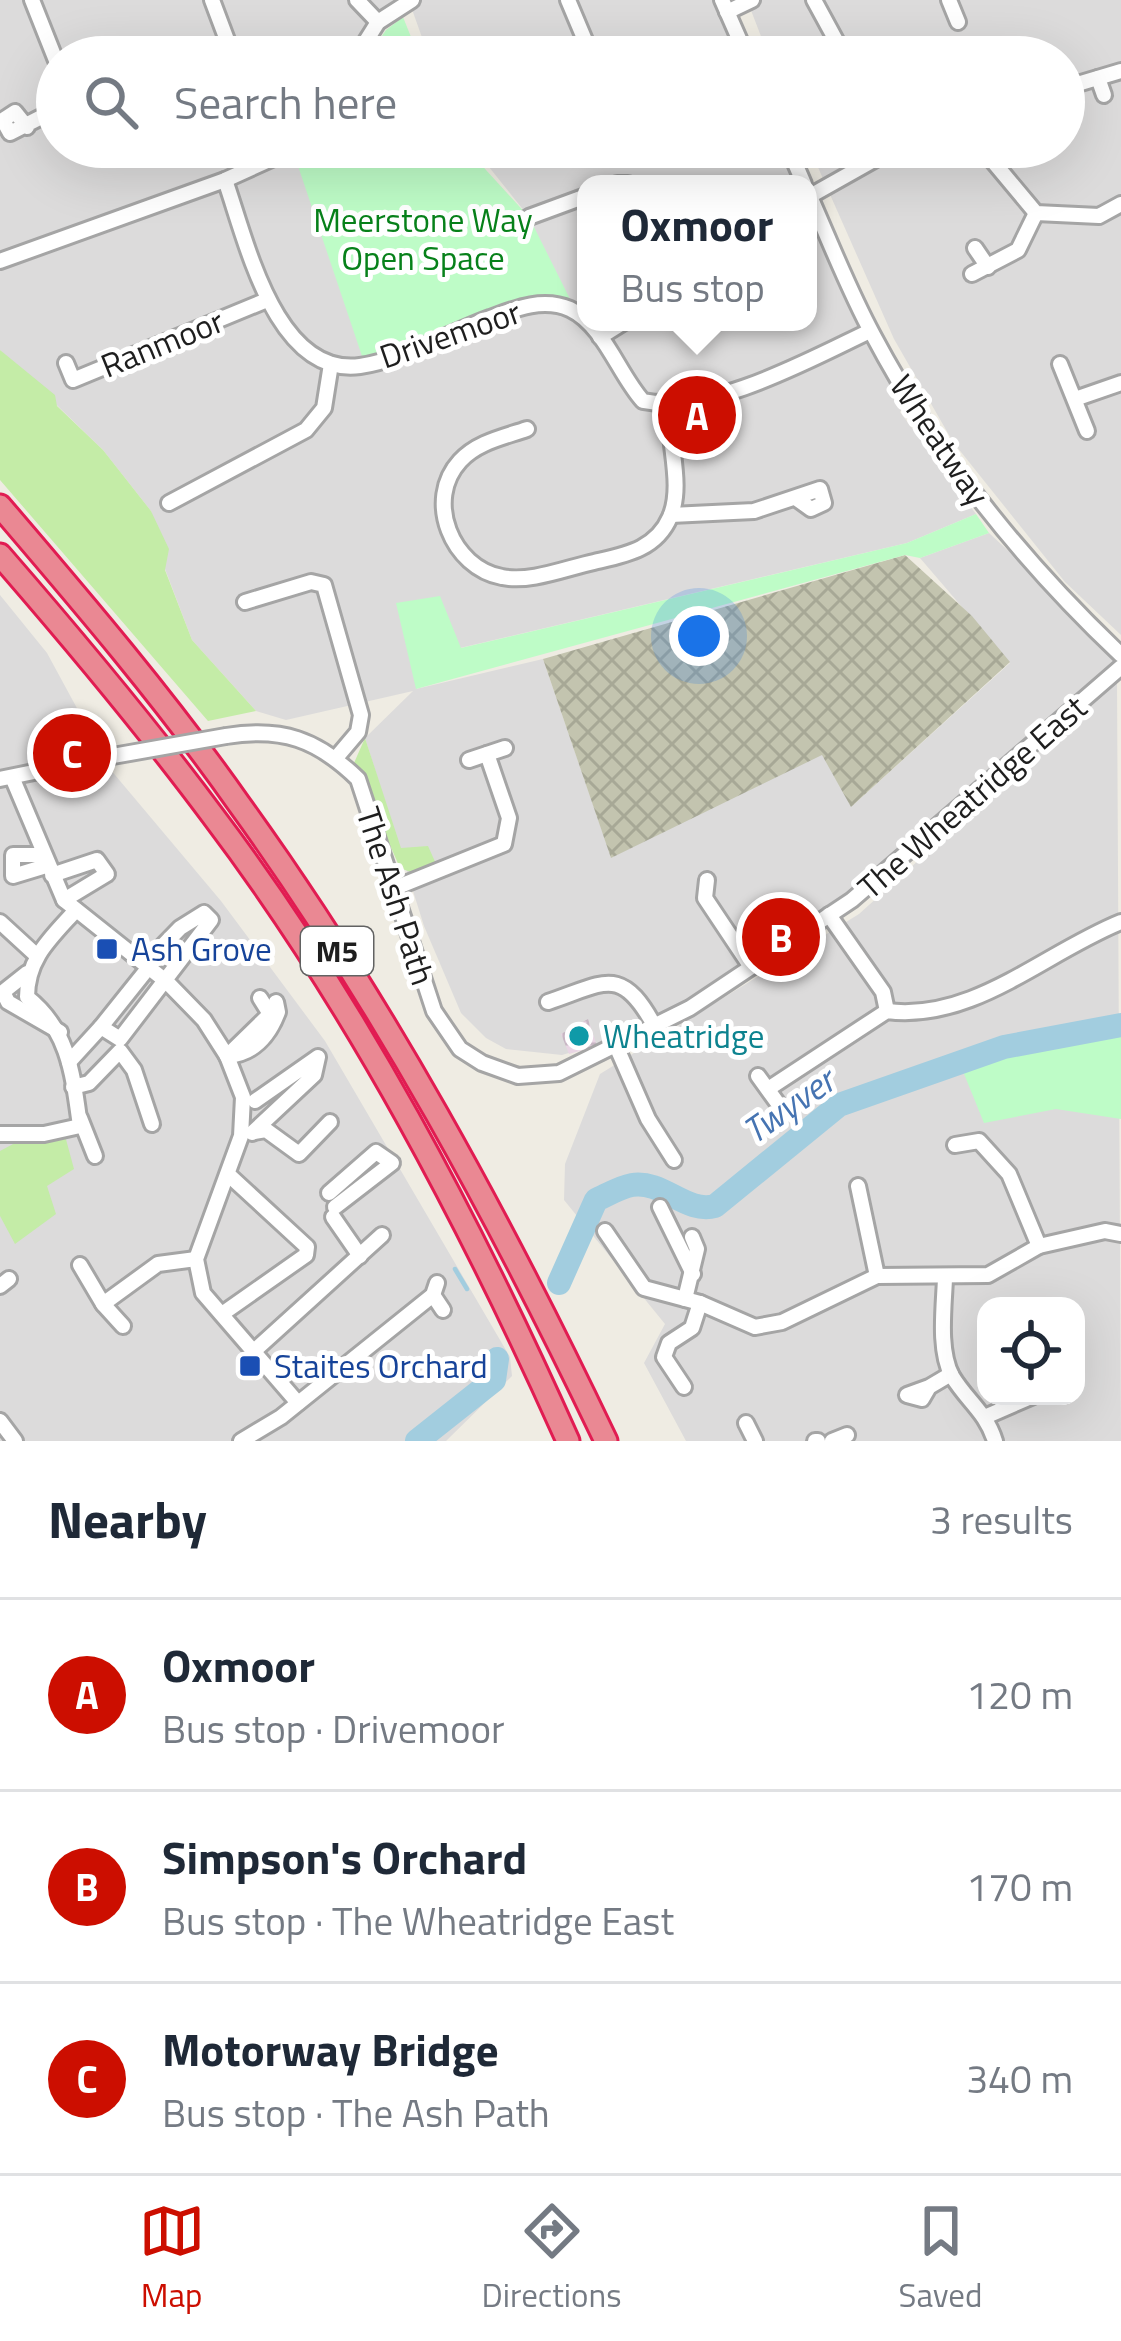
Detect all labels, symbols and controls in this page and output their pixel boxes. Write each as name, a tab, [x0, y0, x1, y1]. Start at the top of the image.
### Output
search box	[36, 36, 1085, 168]
text: Search here	[174, 68, 397, 136]
icon: search	[78, 69, 144, 135]
popup	[577, 175, 817, 331]
text: Oxmoor	[620, 190, 774, 258]
park label: Meerstone Way Open Space	[313, 195, 533, 283]
text: Bus stop	[620, 258, 765, 317]
street label: Drivemoor	[373, 287, 527, 381]
street label: Ranmoor	[93, 296, 231, 390]
street label: Wheatway	[878, 364, 1002, 516]
pin: A	[658, 370, 736, 460]
your location	[669, 606, 729, 666]
street label: The Wheatridge East	[846, 683, 1098, 911]
pin: C	[33, 708, 111, 798]
street label: The Ash Path	[344, 801, 448, 991]
pin: B	[742, 892, 820, 982]
place label: Ash Grove	[131, 924, 272, 974]
road number: M5	[301, 927, 373, 975]
marker: Ash Grove	[94, 936, 120, 962]
place label: Wheatridge	[603, 1011, 764, 1061]
marker: Wheatridge	[566, 1023, 592, 1049]
water label: Twyver	[731, 1051, 849, 1157]
map controls	[977, 1297, 1085, 1405]
button: locate	[977, 1297, 1085, 1405]
place label: Staites Orchard	[274, 1341, 488, 1391]
marker: Staites Orchard	[237, 1353, 263, 1379]
text: Nearby	[48, 1480, 207, 1558]
text: 3 results	[930, 1490, 1073, 1549]
text: Oxmoor	[162, 1631, 315, 1699]
text: A	[75, 1665, 99, 1724]
text: 120 m	[966, 1665, 1073, 1724]
text: Bus stop · Drivemoor	[162, 1699, 505, 1758]
text: Simpson's Orchard	[162, 1823, 527, 1891]
text: B	[75, 1857, 99, 1916]
text: 170 m	[966, 1857, 1073, 1916]
text: Bus stop · The Wheatridge East	[162, 1891, 674, 1950]
text: Motorway Bridge	[162, 2015, 499, 2083]
text: C	[76, 2049, 98, 2108]
text: 340 m	[966, 2049, 1073, 2108]
text: Bus stop · The Ash Path	[162, 2083, 550, 2142]
tab: Map	[139, 2198, 205, 2320]
tab: Directions	[482, 2198, 622, 2320]
tab: Saved	[899, 2198, 982, 2320]

